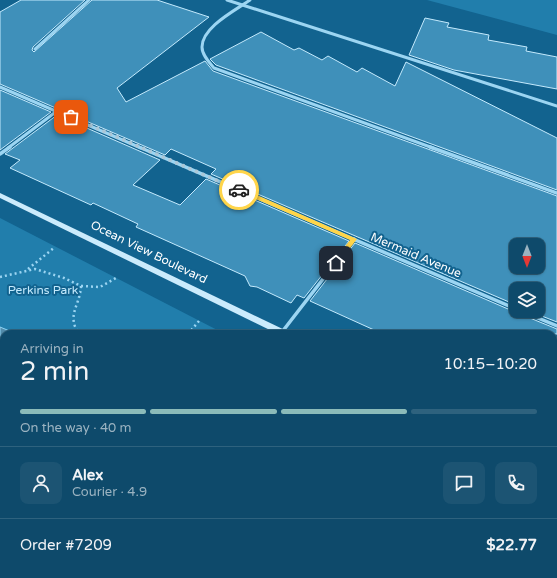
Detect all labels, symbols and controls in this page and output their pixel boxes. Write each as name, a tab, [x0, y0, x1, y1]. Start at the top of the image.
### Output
pin	[54, 100, 88, 134]
icon: bag	[60, 106, 82, 128]
courier	[219, 170, 259, 210]
icon: car	[228, 179, 250, 201]
street label: Ocean View Boulevard	[88, 218, 210, 286]
street label: Mermaid Avenue	[369, 230, 464, 281]
north arrow	[509, 238, 545, 274]
map controls	[509, 238, 545, 318]
pin	[319, 246, 353, 280]
icon: home	[325, 252, 347, 274]
button: layers	[509, 282, 545, 318]
park label: Perkins Park	[8, 283, 79, 297]
text: Arriving in	[20, 341, 84, 357]
text: 10:15–10:20	[444, 355, 537, 373]
text: 2 min	[20, 356, 89, 387]
text: On the way · 40 m	[20, 420, 132, 436]
button: person	[20, 462, 62, 504]
button: chat	[443, 462, 485, 504]
button: phone	[495, 462, 537, 504]
text: Alex	[72, 466, 103, 484]
text: Courier · 4.9	[72, 484, 147, 500]
text: Order #7209	[20, 536, 112, 554]
text: $22.77	[486, 536, 537, 554]

